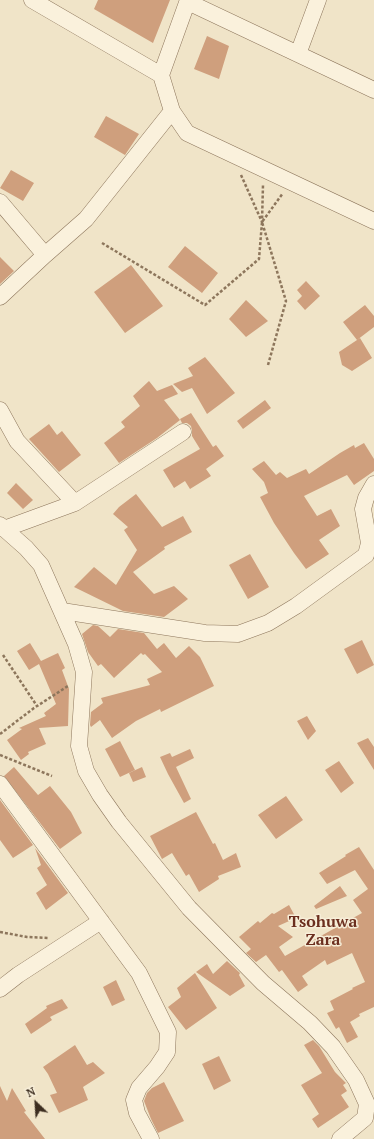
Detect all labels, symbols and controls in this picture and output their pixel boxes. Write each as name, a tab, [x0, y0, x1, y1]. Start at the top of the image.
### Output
district label: Tsohuwa Zara	[289, 912, 357, 950]
north arrow	[16, 1083, 56, 1123]
text: N	[24, 1084, 38, 1100]

